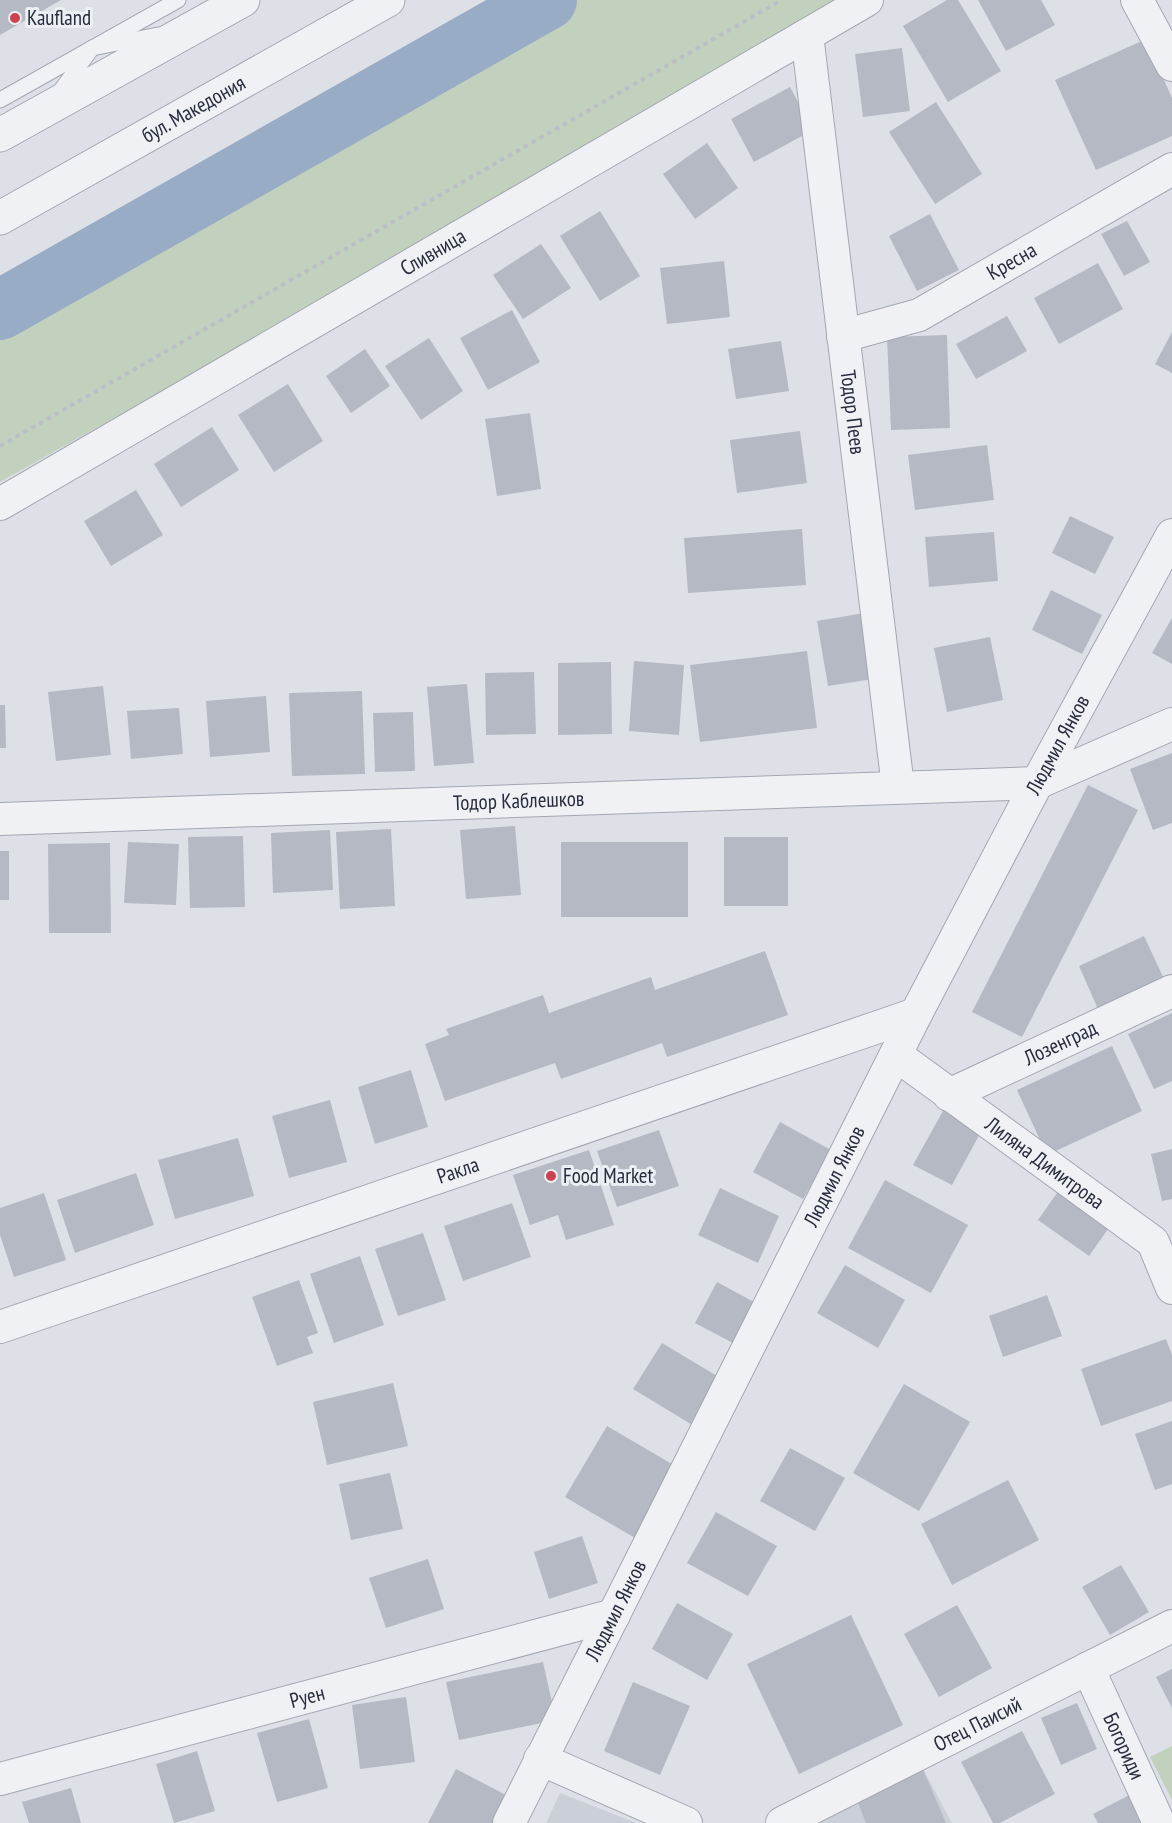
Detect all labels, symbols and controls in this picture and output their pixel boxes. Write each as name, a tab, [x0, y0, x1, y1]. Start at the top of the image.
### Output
place label: Kaufland	[27, 4, 91, 31]
marker: Kaufland	[8, 11, 22, 25]
street label: бул. Македония	[137, 69, 250, 149]
street label: Сливница	[395, 222, 470, 281]
street label: Кресна	[982, 236, 1041, 286]
street label: Тодор Пеев	[835, 368, 872, 456]
street label: Людмил Янков	[1019, 690, 1095, 800]
street label: Тодор Каблешков	[453, 785, 585, 816]
street label: Лозенград	[1018, 1014, 1101, 1072]
street label: Лиляна Димитрова	[979, 1110, 1110, 1215]
street label: Людмил Янков	[797, 1121, 871, 1232]
street label: Ракла	[433, 1150, 482, 1190]
place label: Food Market	[563, 1162, 654, 1189]
marker: Food Market	[544, 1169, 558, 1183]
street label: Людмил Янков	[578, 1555, 652, 1666]
street label: Руен	[287, 1679, 328, 1714]
street label: Отец Паисий	[929, 1690, 1026, 1757]
street label: Богориди	[1097, 1708, 1151, 1784]

